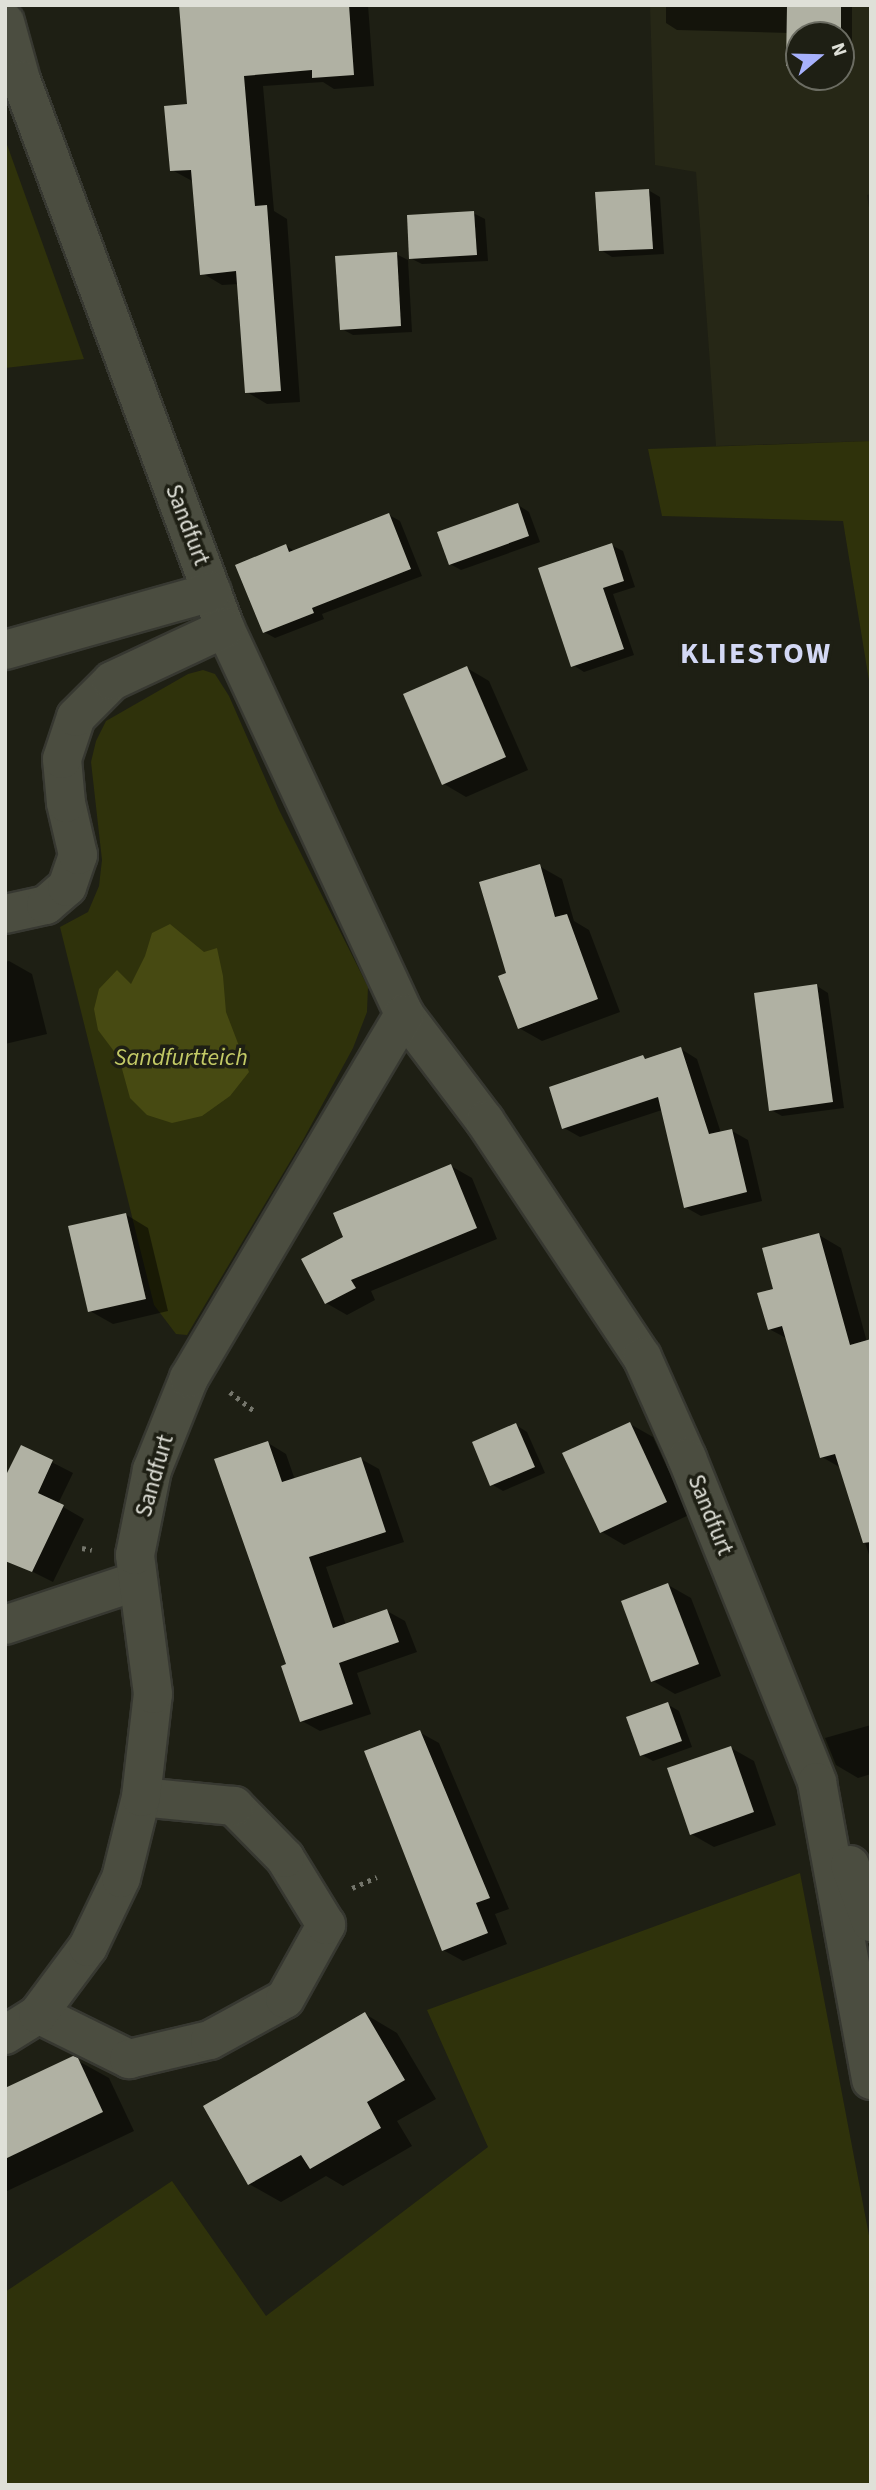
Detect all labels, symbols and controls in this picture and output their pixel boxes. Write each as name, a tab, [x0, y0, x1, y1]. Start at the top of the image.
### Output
north arrow	[785, 21, 855, 91]
text: N	[824, 39, 853, 60]
street label: Sandfurt	[159, 481, 215, 569]
district label: KLIESTOW	[681, 636, 831, 672]
water label: Sandfurtteich	[114, 1044, 248, 1072]
street label: Sandfurt	[130, 1432, 180, 1520]
street label: Sandfurt	[681, 1471, 739, 1559]

